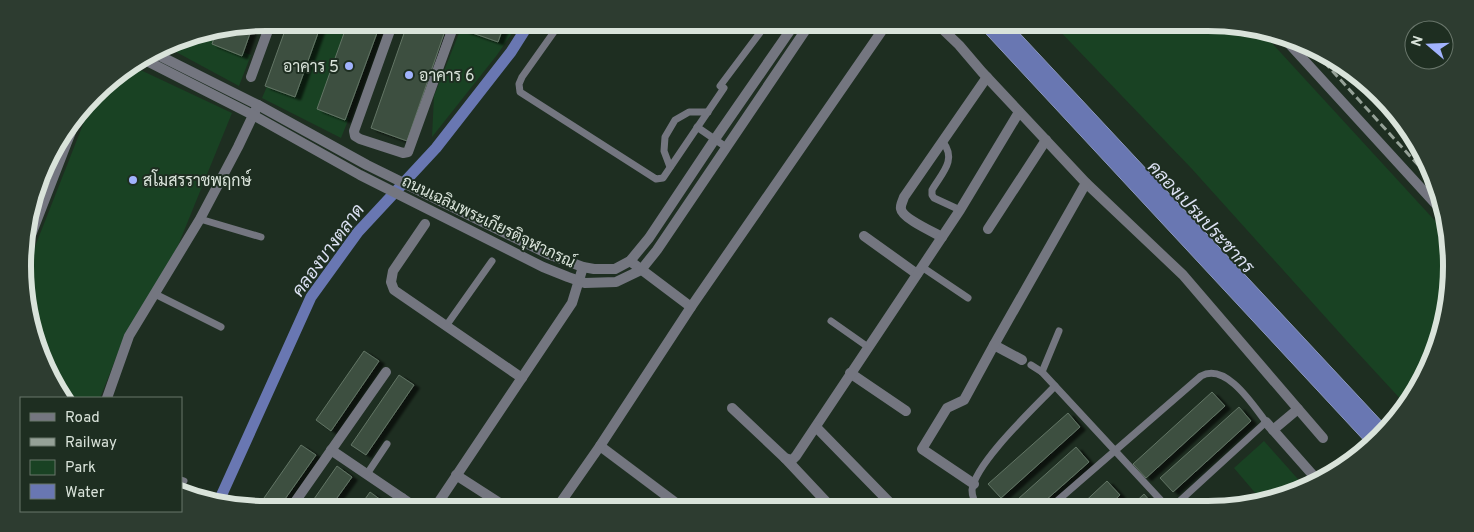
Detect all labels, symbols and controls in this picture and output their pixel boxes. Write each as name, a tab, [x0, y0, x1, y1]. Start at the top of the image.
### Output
north arrow	[1404, 20, 1454, 70]
text: N	[1408, 34, 1428, 49]
place label: อาคาร 5	[283, 58, 339, 78]
marker: อาคาร 5	[343, 60, 355, 72]
place label: อาคาร 6	[419, 67, 475, 87]
marker: อาคาร 6	[403, 69, 415, 81]
water label: คลองเปรมประชากร	[1142, 157, 1259, 280]
place label: สโมสรราชพฤกษ์	[143, 168, 251, 192]
street label: ถนนเฉลิมพระเกียรติจุฬาภรณ์	[398, 168, 580, 274]
marker: สโมสรราชพฤกษ์	[127, 174, 139, 186]
water label: คลองบางตลาด	[288, 200, 371, 302]
legend	[20, 397, 182, 512]
text: Road	[65, 409, 100, 428]
text: Railway	[65, 434, 117, 453]
text: Park	[65, 459, 96, 478]
text: Water	[65, 484, 105, 503]

